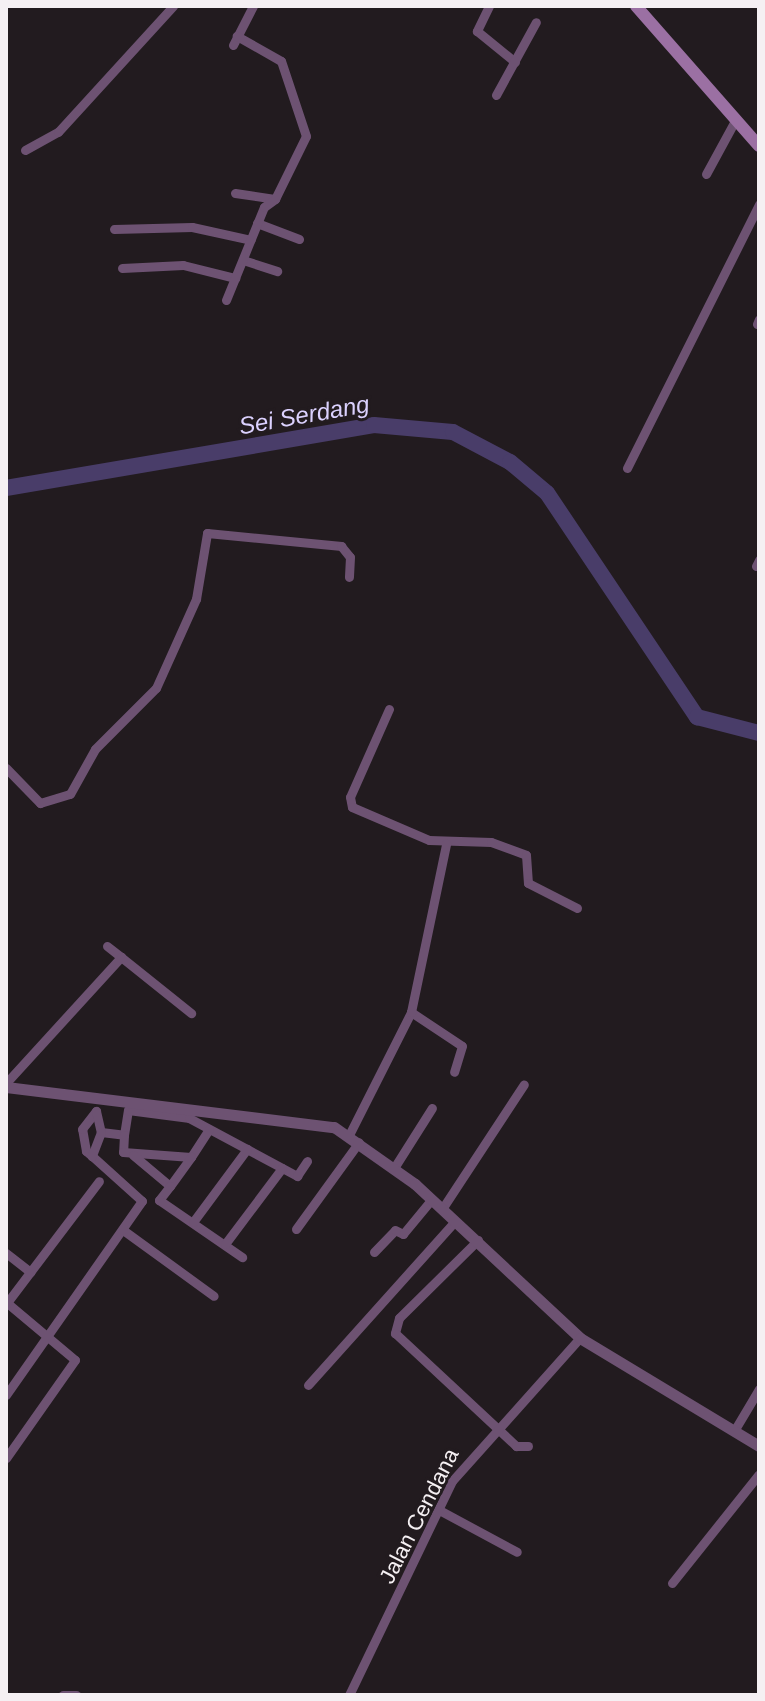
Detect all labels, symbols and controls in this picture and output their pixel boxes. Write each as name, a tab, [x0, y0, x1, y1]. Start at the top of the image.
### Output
water label: Sei Serdang	[236, 389, 372, 441]
street label: Jalan Cendana	[374, 1444, 464, 1588]

